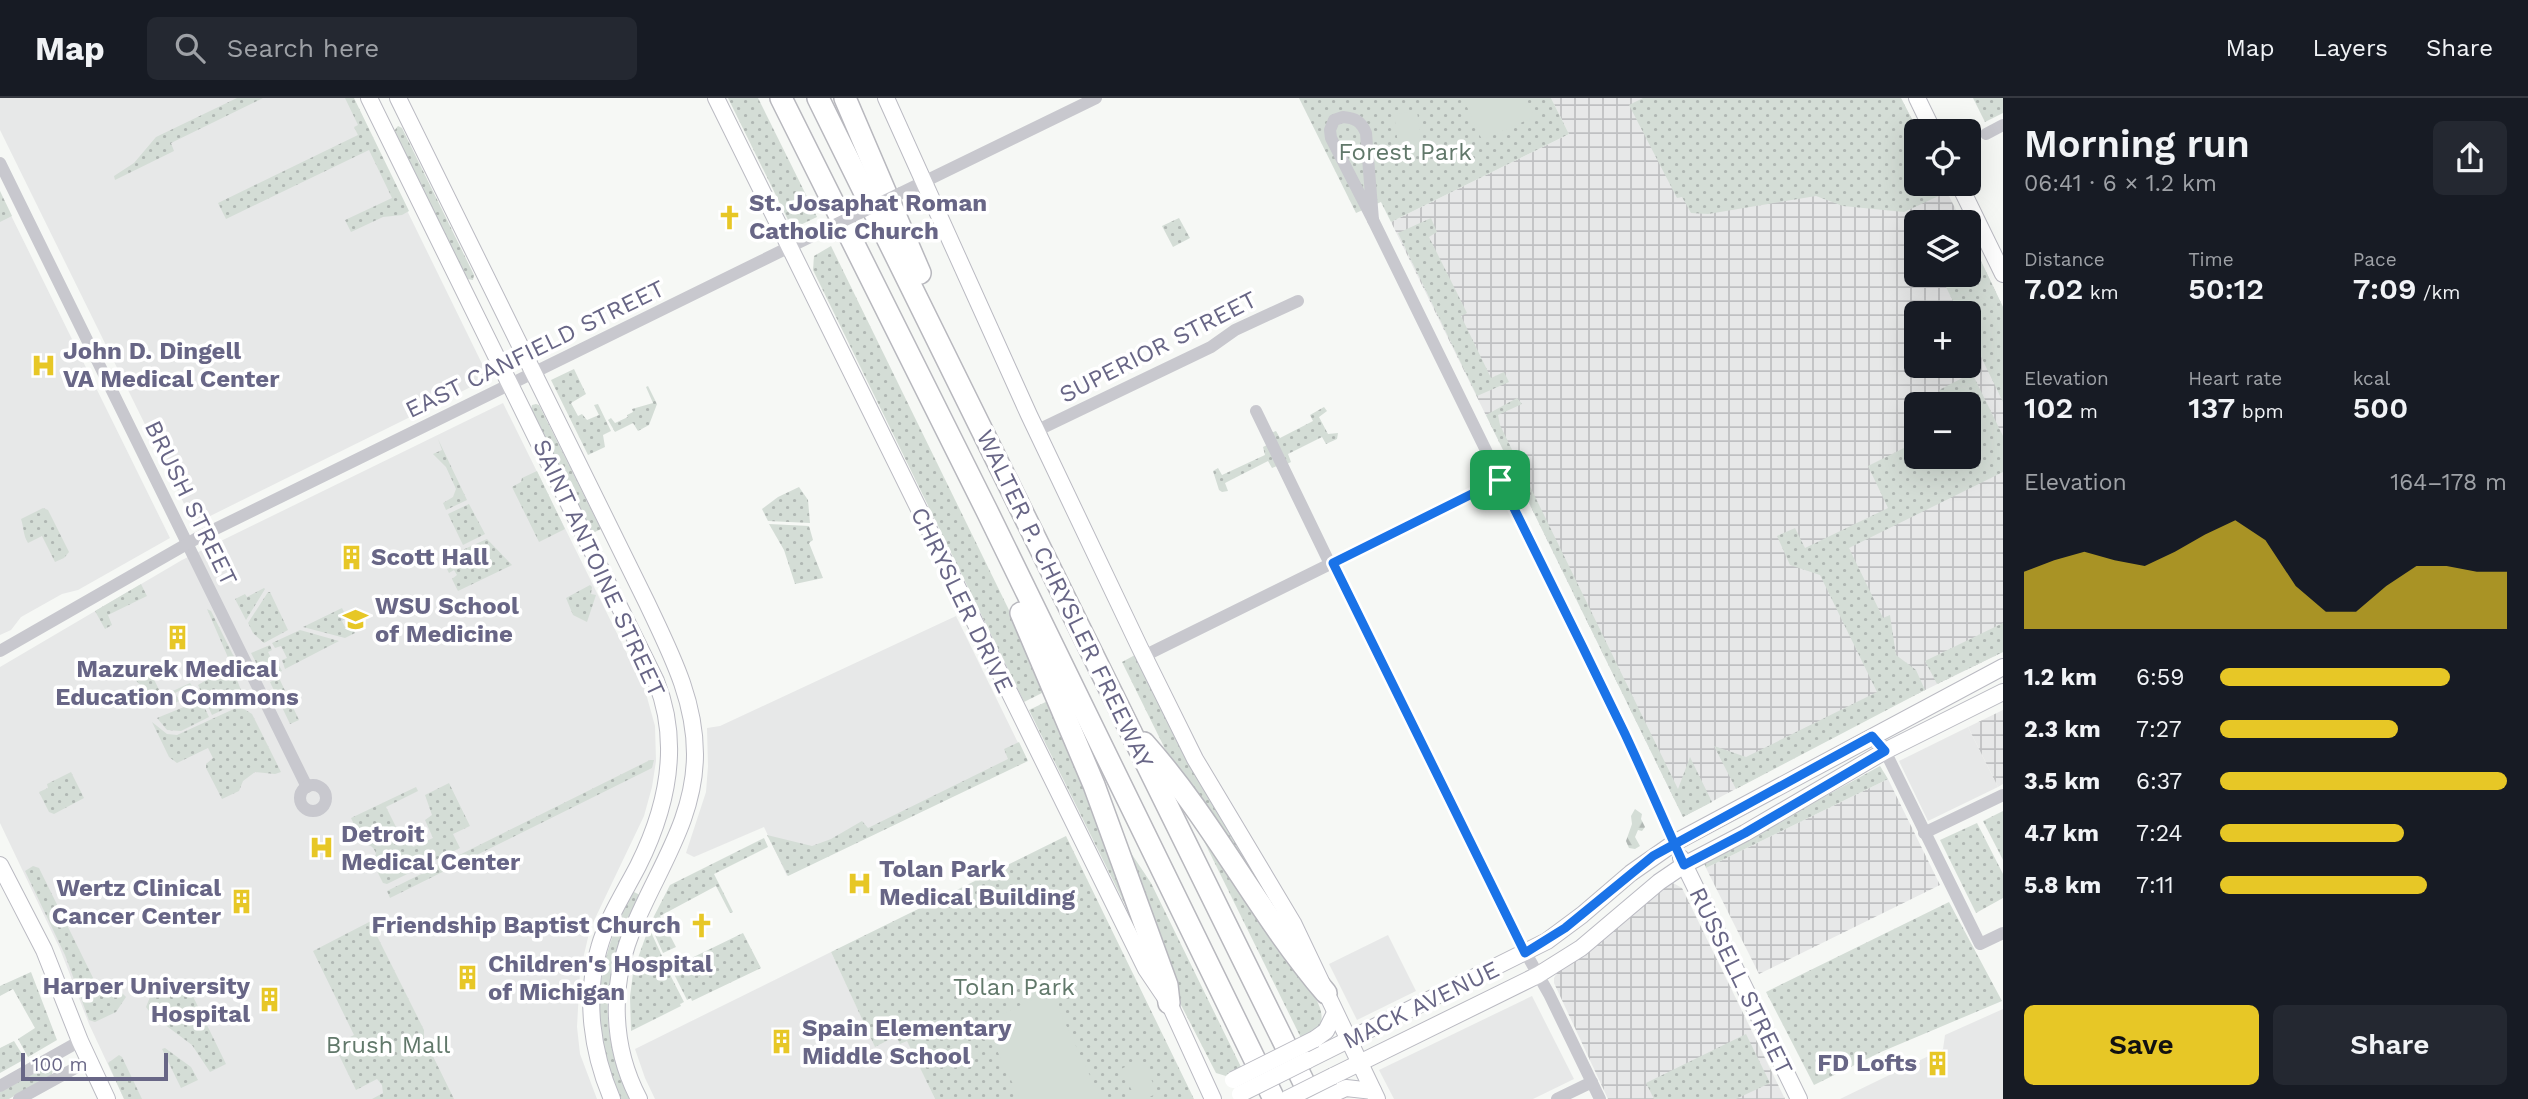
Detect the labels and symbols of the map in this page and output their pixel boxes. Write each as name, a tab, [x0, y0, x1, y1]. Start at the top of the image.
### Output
park label: Forest Park	[1338, 138, 1472, 166]
place label: St. Josaphat Roman Catholic Church	[749, 189, 987, 245]
church icon: St. Josaphat Roman Catholic Church	[715, 203, 743, 231]
street label: EAST CANFIELD STREET	[401, 274, 669, 424]
street label: SUPERIOR STREET	[1055, 285, 1261, 409]
place label: John D. Dingell VA Medical Center	[63, 337, 280, 393]
hospital icon: John D. Dingell VA Medical Center	[29, 351, 57, 379]
street label: BRUSH STREET	[139, 416, 243, 590]
street label: WALTER P. CHRYSLER FREEWAY	[971, 425, 1159, 773]
street label: SAINT ANTOINE STREET	[527, 435, 671, 701]
pin	[1470, 450, 1530, 510]
street label: CHRYSLER DRIVE	[905, 503, 1019, 697]
building icon: Scott Hall	[337, 543, 365, 571]
place label: Scott Hall	[371, 543, 489, 571]
place label: WSU School of Medicine	[375, 592, 519, 648]
school or university icon: WSU School of Medicine	[341, 606, 369, 634]
building icon: Mazurek Medical Education Commons	[163, 624, 191, 652]
place label: Mazurek Medical Education Commons	[55, 655, 299, 711]
place label: Detroit Medical Center	[341, 820, 521, 876]
hospital icon: Detroit Medical Center	[307, 834, 335, 862]
place label: Tolan Park Medical Building	[879, 855, 1076, 911]
hospital icon: Tolan Park Medical Building	[845, 869, 873, 897]
place label: Wertz Clinical Cancer Center	[52, 874, 222, 930]
street label: RUSSELL STREET	[1683, 883, 1799, 1079]
building icon: Wertz Clinical Cancer Center	[227, 888, 255, 916]
place label: Friendship Baptist Church	[371, 911, 681, 939]
church icon: Friendship Baptist Church	[687, 911, 715, 939]
place label: Children's Hospital of Michigan	[488, 950, 713, 1006]
street label: MACK AVENUE	[1338, 955, 1504, 1055]
building icon: Children's Hospital of Michigan	[454, 964, 482, 992]
place label: Harper University Hospital	[42, 972, 250, 1028]
park label: Tolan Park	[953, 973, 1075, 1001]
building icon: Harper University Hospital	[256, 986, 284, 1014]
place label: Spain Elementary Middle School	[802, 1014, 1012, 1070]
building icon: Spain Elementary Middle School	[768, 1028, 796, 1056]
park label: Brush Mall	[326, 1031, 451, 1059]
place label: FD Lofts	[1817, 1049, 1917, 1077]
building icon: FD Lofts	[1923, 1049, 1951, 1077]
scale bar	[21, 1050, 168, 1082]

